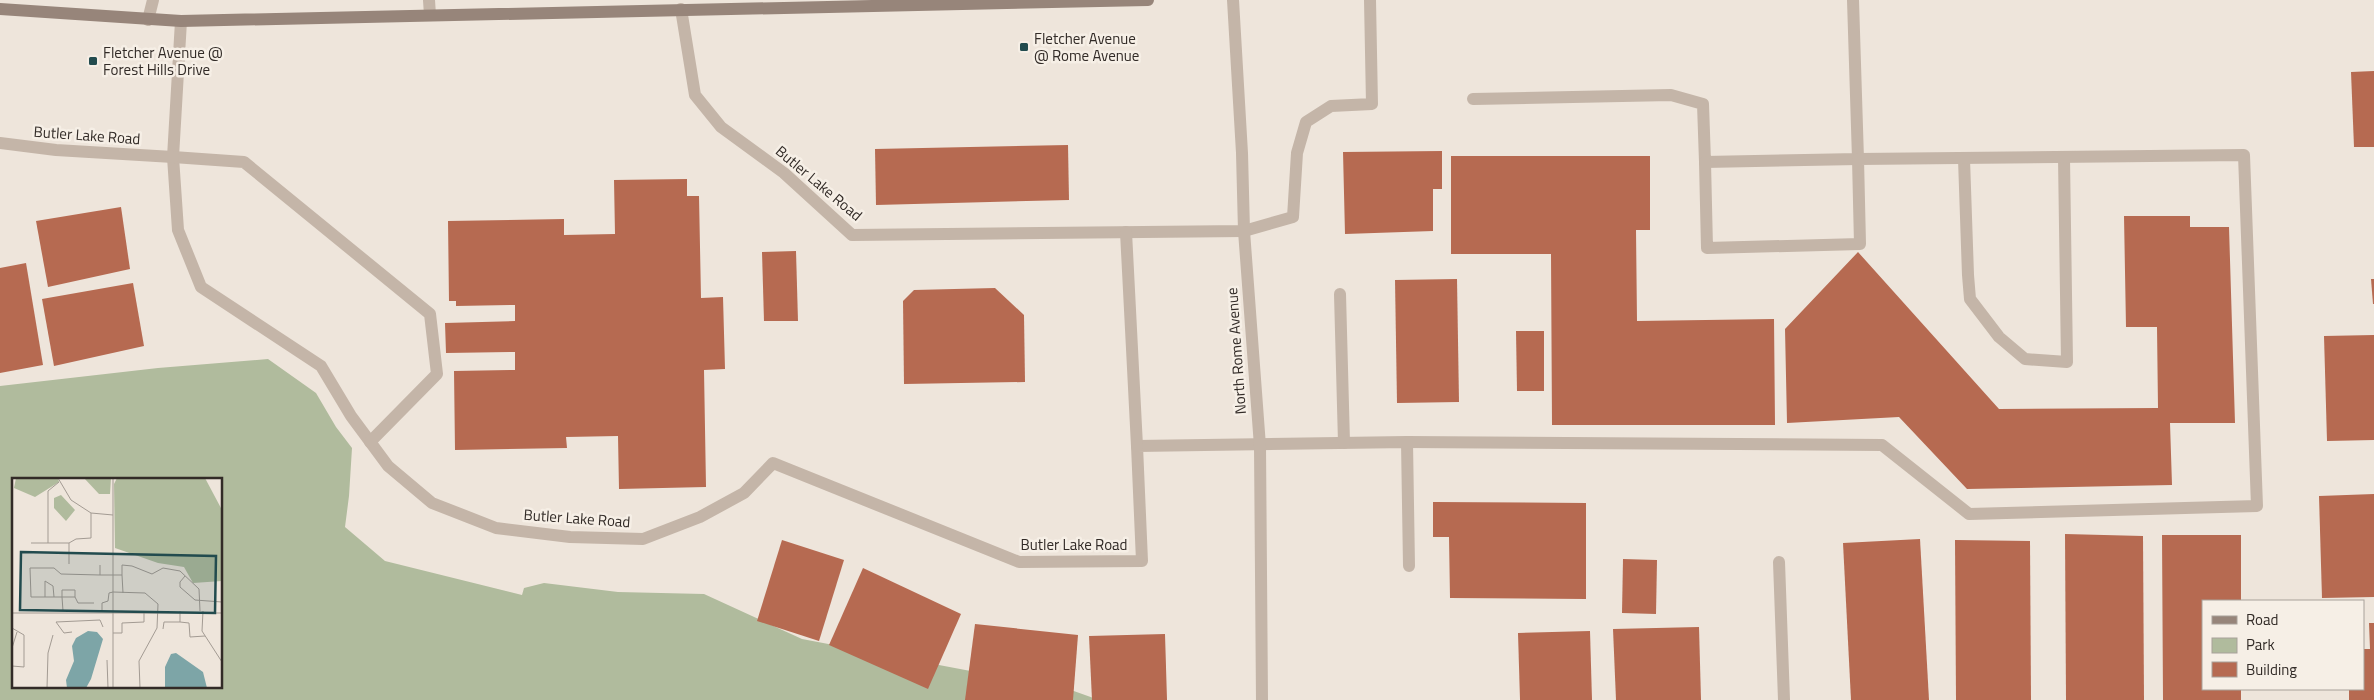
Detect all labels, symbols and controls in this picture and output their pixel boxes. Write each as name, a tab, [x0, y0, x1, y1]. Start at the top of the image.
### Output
place label: Fletcher Avenue @ Rome Avenue	[1034, 27, 1139, 67]
place label: Fletcher Avenue @ Forest Hills Drive	[103, 41, 223, 81]
marker: Fletcher Avenue @ Rome Avenue	[1018, 41, 1030, 53]
marker: Fletcher Avenue @ Forest Hills Drive	[87, 55, 99, 67]
street label: Butler Lake Road	[33, 120, 141, 150]
street label: Butler Lake Road	[771, 140, 867, 226]
street label: North Rome Avenue	[1220, 287, 1252, 415]
inset map	[12, 478, 222, 688]
street label: Butler Lake Road	[523, 503, 631, 533]
street label: Butler Lake Road	[1020, 533, 1128, 556]
legend	[2202, 600, 2364, 690]
text: Road	[2246, 608, 2278, 631]
text: Park	[2246, 633, 2275, 656]
text: Building	[2246, 658, 2297, 681]

